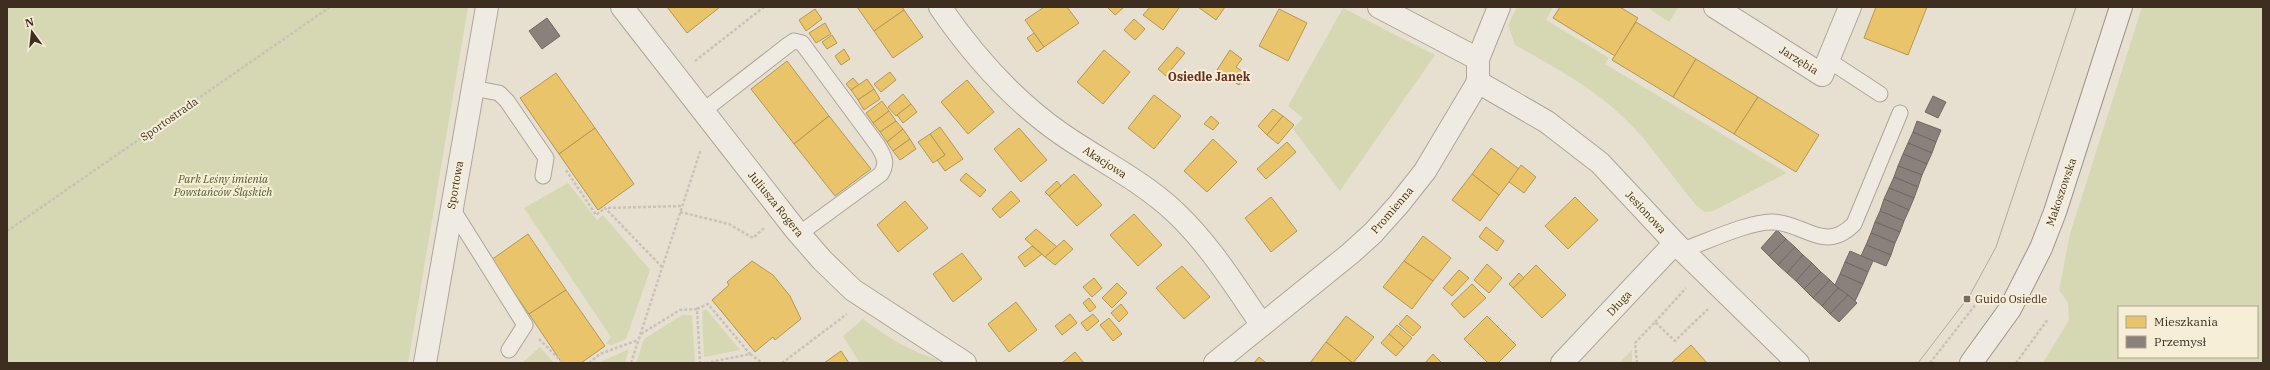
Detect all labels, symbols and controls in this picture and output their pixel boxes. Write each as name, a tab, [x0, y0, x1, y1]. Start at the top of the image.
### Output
north arrow	[12, 12, 52, 52]
text: N	[23, 14, 36, 30]
street label: Jarzębia	[1777, 43, 1821, 77]
district label: Osiedle Janek	[1168, 69, 1251, 84]
street label: Sportostrada	[137, 94, 201, 144]
street label: Akacjowa	[1080, 143, 1130, 181]
street label: Makoszowska	[2043, 156, 2079, 228]
street label: Sportowa	[444, 160, 466, 210]
street label: Juliusza Rogera	[745, 168, 807, 240]
park label: Park Leśny imienia Powstańców Śląskich	[173, 172, 272, 199]
street label: Promienna	[1368, 184, 1416, 236]
street label: Jesionowa	[1623, 188, 1669, 236]
street label: Długa	[1604, 287, 1634, 319]
place label: Guido Osiedle	[1975, 292, 2047, 306]
marker: Guido Osiedle	[1962, 294, 1972, 304]
legend	[2118, 306, 2258, 358]
text: Mieszkania	[2154, 314, 2218, 329]
text: Przemysł	[2154, 334, 2207, 349]

